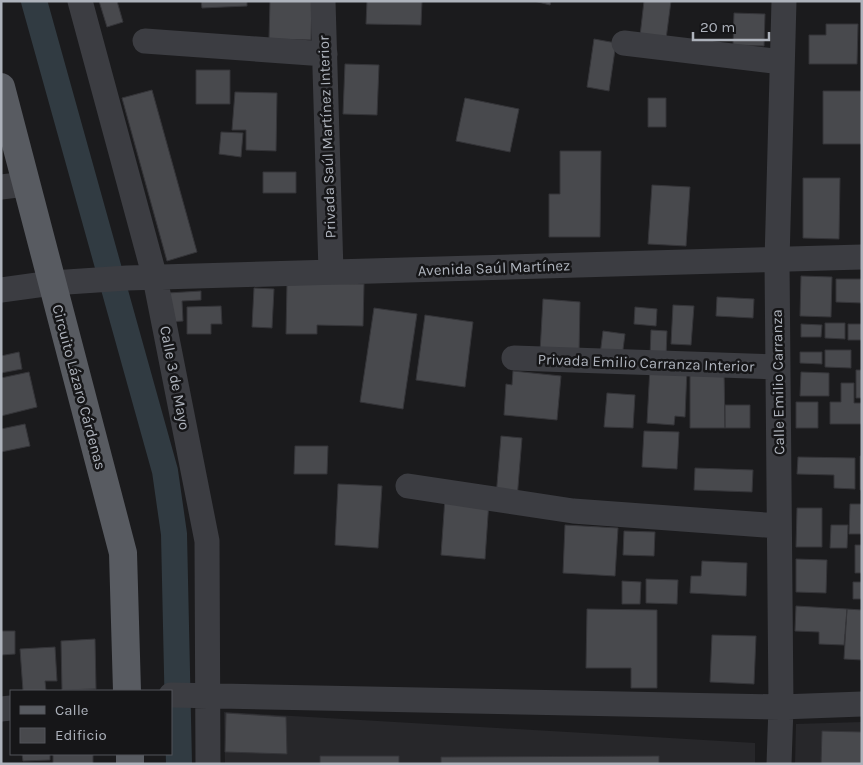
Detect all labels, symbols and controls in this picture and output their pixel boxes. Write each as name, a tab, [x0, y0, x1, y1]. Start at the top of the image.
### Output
scale bar	[693, 10, 769, 42]
text: 20 m	[700, 18, 735, 36]
street label: Privada Saúl Martínez Interior	[314, 35, 340, 239]
street label: Avenida Saúl Martínez	[418, 256, 570, 280]
street label: Circuito Lázaro Cárdenas	[48, 302, 110, 472]
street label: Calle Emilio Carranza	[768, 309, 788, 455]
street label: Calle 3 de Mayo	[156, 324, 194, 432]
street label: Privada Emilio Carranza Interior	[537, 350, 755, 376]
legend	[10, 690, 172, 755]
text: Calle	[55, 701, 89, 719]
text: Edificio	[55, 726, 107, 744]

